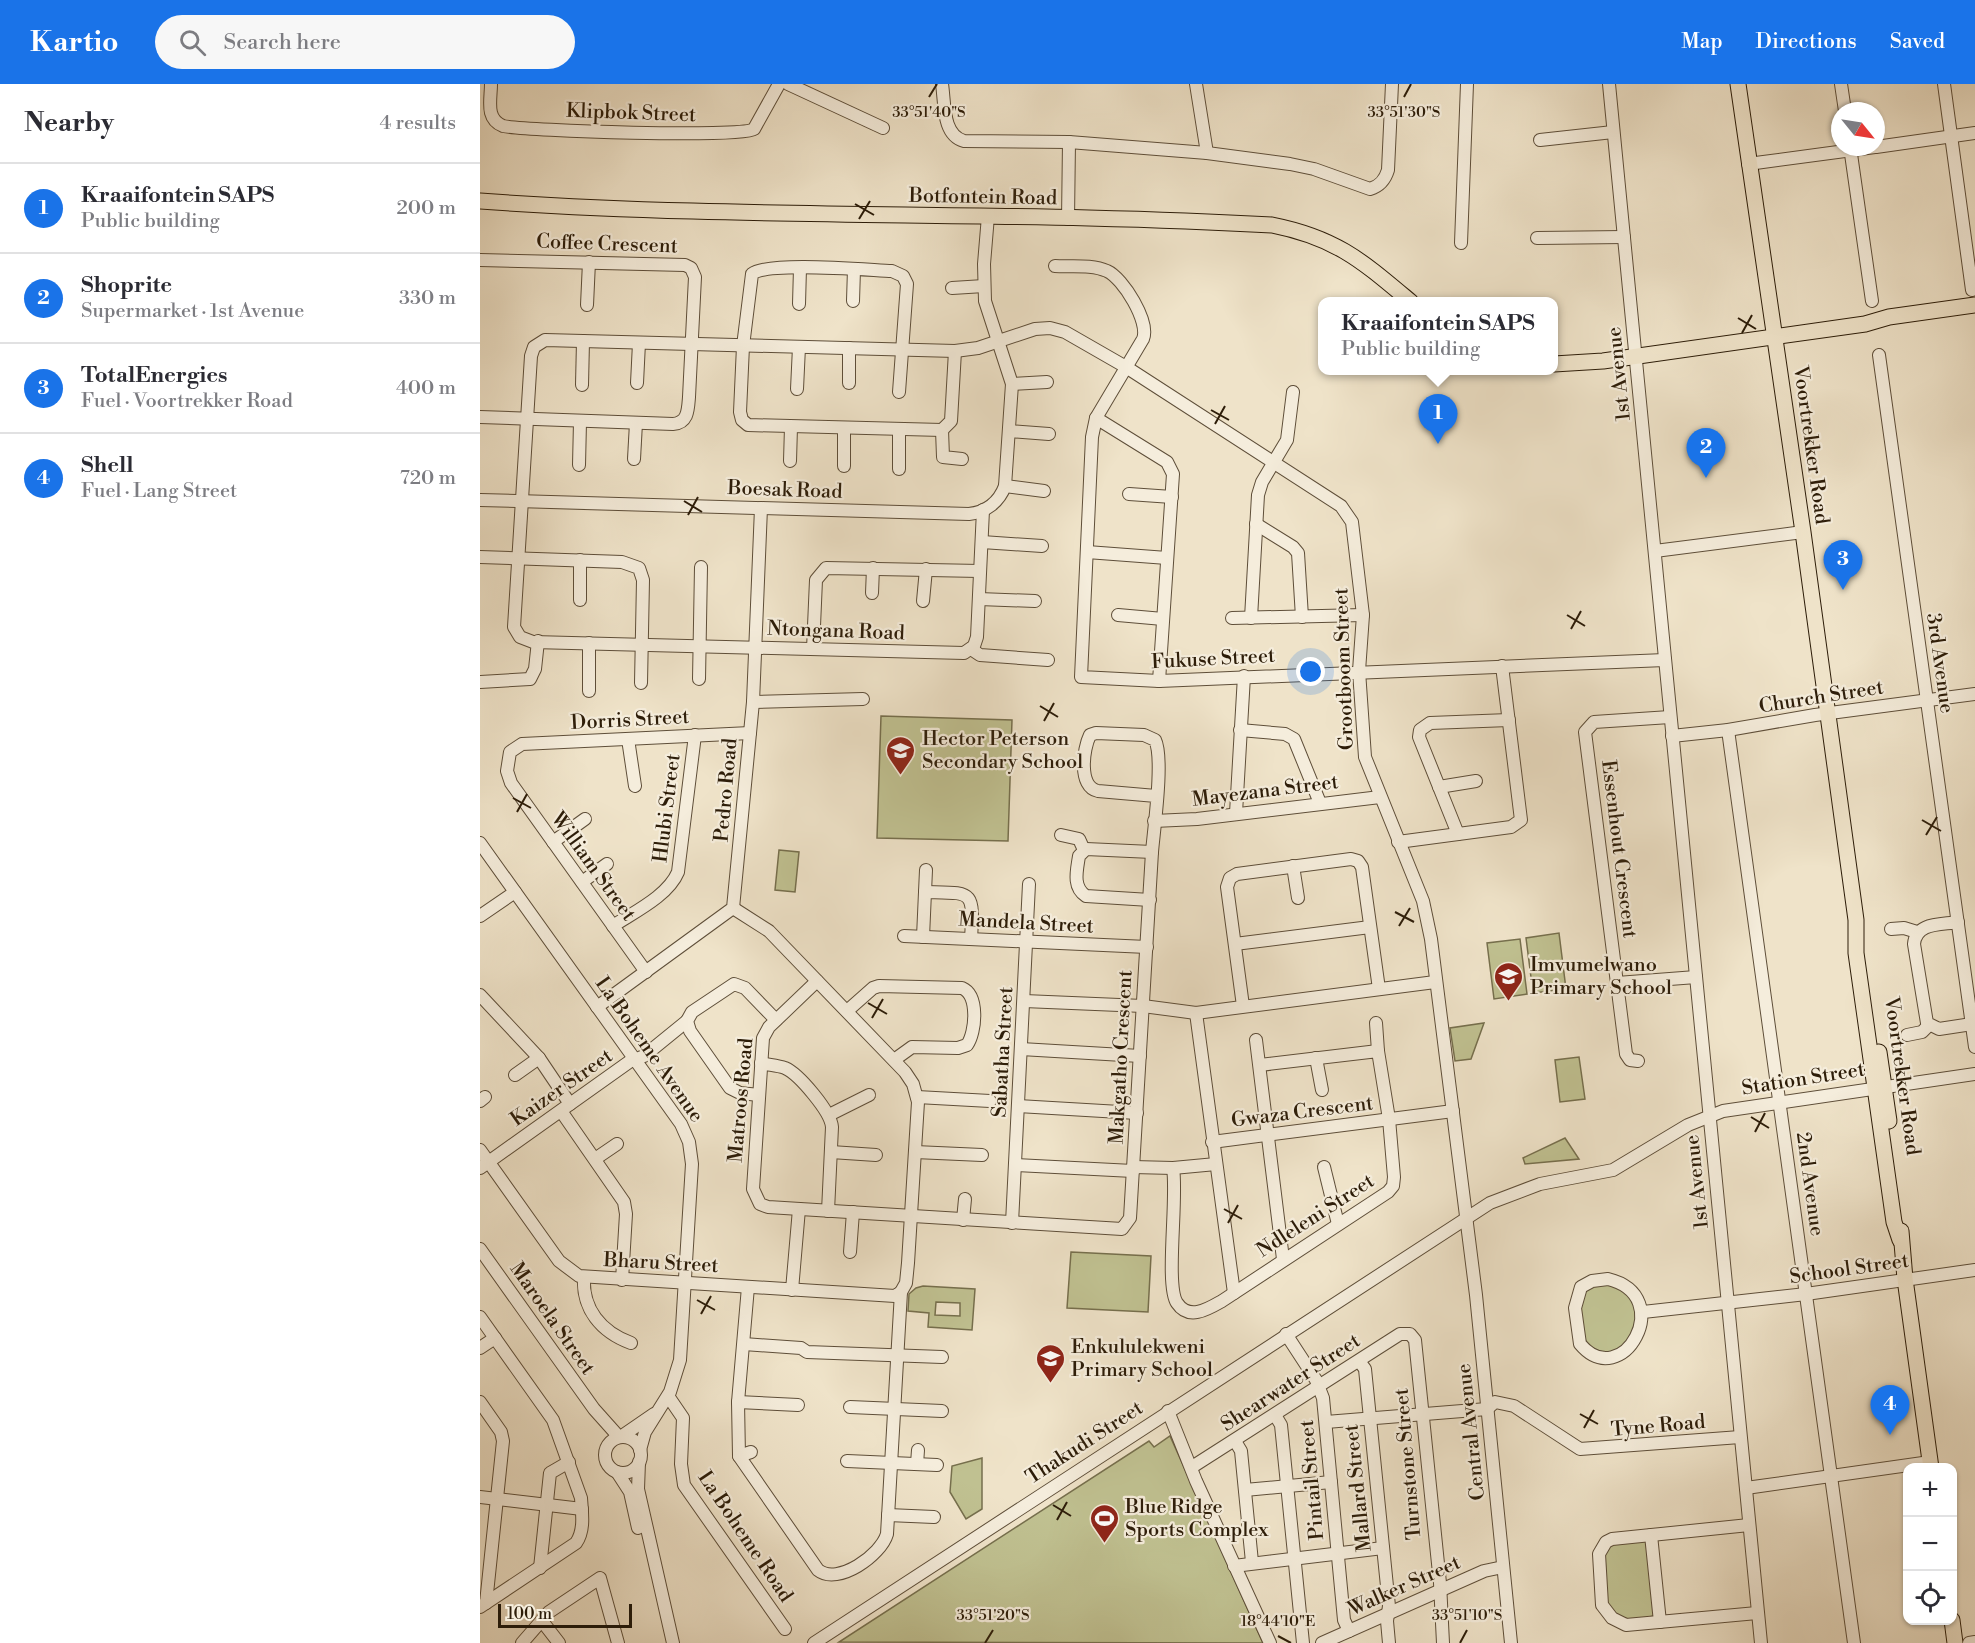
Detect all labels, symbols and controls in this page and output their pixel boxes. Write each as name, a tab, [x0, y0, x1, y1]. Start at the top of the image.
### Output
search box	[155, 15, 575, 69]
text: Kartio	[30, 25, 119, 60]
icon: search	[176, 26, 209, 59]
text: Search here	[224, 29, 341, 56]
text: Map	[1681, 29, 1723, 55]
text: Directions	[1756, 29, 1857, 55]
text: Saved	[1890, 29, 1945, 55]
street label: Klipbok Street	[565, 99, 696, 128]
north arrow	[1831, 102, 1885, 156]
text: 33°51'40"S	[892, 103, 966, 122]
text: 33°51'30"S	[1368, 103, 1440, 122]
text: Nearby	[24, 107, 114, 139]
text: 4 results	[379, 111, 456, 136]
text: Kraaifontein SAPS	[81, 182, 274, 209]
street label: Botfontein Road	[908, 184, 1058, 211]
text: 1	[39, 196, 48, 221]
text: 200 m	[396, 196, 456, 221]
text: Public building	[81, 209, 220, 234]
street label: Coffee Crescent	[536, 230, 678, 259]
text: Shoprite	[81, 272, 172, 299]
text: 2	[37, 286, 50, 311]
text: 330 m	[399, 286, 456, 311]
popup	[1318, 297, 1558, 375]
text: Supermarket · 1st Avenue	[81, 299, 304, 324]
text: Kraaifontein SAPS	[1341, 310, 1535, 337]
street label: 1st Avenue	[1602, 325, 1637, 422]
text: Public building	[1341, 337, 1480, 362]
text: TotalEnergies	[81, 362, 227, 389]
street label: Voortrekker Road	[1787, 363, 1834, 527]
text: 3	[37, 376, 50, 401]
text: 400 m	[396, 376, 456, 401]
text: Fuel · Voortrekker Road	[81, 389, 293, 414]
pin: 1	[1418, 394, 1458, 444]
pin: 2	[1686, 428, 1726, 478]
text: Shell	[81, 452, 133, 479]
text: 4	[37, 466, 50, 491]
text: 720 m	[400, 466, 456, 491]
street label: Boesak Road	[726, 476, 844, 505]
text: Fuel · Lang Street	[81, 479, 237, 504]
pin: 3	[1824, 540, 1862, 590]
street label: Grootboom Street	[1329, 587, 1360, 751]
street label: 3rd Avenue	[1920, 611, 1959, 715]
street label: Ntongana Road	[767, 617, 906, 646]
street label: Fukuse Street	[1150, 644, 1276, 675]
your location	[1296, 657, 1325, 686]
street label: Church Street	[1757, 675, 1885, 720]
street label: Dorris Street	[570, 705, 690, 736]
place label: Hector Peterson Secondary School	[922, 727, 1083, 775]
school or university icon: Hector Peterson Secondary School	[885, 734, 917, 776]
street label: Pedro Road	[710, 737, 744, 843]
street label: Hlubi Street	[648, 752, 687, 864]
street label: Essenhout Crescent	[1595, 759, 1642, 940]
street label: Mayezana Street	[1191, 770, 1340, 813]
street label: William Street	[544, 807, 641, 926]
street label: Mandela Street	[958, 907, 1094, 940]
place label: Imvumelwano Primary School	[1530, 953, 1672, 1001]
school or university icon: Imvumelwano Primary School	[1493, 960, 1525, 1002]
street label: Makgatho Crescent	[1104, 969, 1139, 1145]
street label: La Boheme Avenue	[589, 972, 708, 1128]
street label: Sabatha Street	[988, 986, 1019, 1118]
street label: Voortrekker Road	[1878, 994, 1925, 1158]
street label: Matroos Road	[724, 1036, 759, 1163]
street label: Kaizer Street	[506, 1044, 618, 1133]
street label: Station Street	[1740, 1057, 1867, 1102]
street label: Gwaza Crescent	[1230, 1091, 1375, 1134]
street label: 2nd Avenue	[1790, 1131, 1829, 1238]
street label: 1st Avenue	[1680, 1133, 1715, 1230]
street label: Ndleleni Street	[1252, 1169, 1379, 1264]
street label: Bharu Street	[602, 1248, 719, 1279]
street label: School Street	[1788, 1249, 1910, 1290]
street label: Maroela Street	[504, 1258, 600, 1380]
street label: Shearwater Street	[1216, 1329, 1365, 1438]
place label: Enkululekweni Primary School	[1071, 1335, 1213, 1383]
school or university icon: Enkululekweni Primary School	[1034, 1342, 1066, 1384]
street label: Central Avenue	[1452, 1362, 1491, 1502]
pin: 4	[1870, 1386, 1910, 1435]
street label: Turnstone Street	[1389, 1387, 1428, 1541]
street label: Thakudi Street	[1022, 1396, 1148, 1490]
street label: Tyne Road	[1610, 1410, 1707, 1443]
street label: Pintail Street	[1295, 1419, 1330, 1541]
street label: Mallard Street	[1339, 1423, 1378, 1553]
map controls	[1903, 1463, 1957, 1625]
button: +	[1903, 1463, 1957, 1517]
street label: La Boheme Road	[692, 1466, 798, 1608]
place label: Blue Ridge Sports Complex	[1124, 1495, 1269, 1543]
sports icon: Blue Ridge Sports Complex	[1088, 1502, 1120, 1544]
button: −	[1903, 1517, 1957, 1571]
street label: Walker Street	[1344, 1550, 1465, 1623]
button: locate	[1903, 1571, 1957, 1625]
scale bar	[498, 1601, 632, 1628]
text: 100 m	[507, 1604, 552, 1624]
text: 33°51'20"S	[956, 1606, 1030, 1625]
text: 33°51'10"S	[1432, 1606, 1502, 1625]
text: 18°44'10"E	[1241, 1612, 1315, 1631]

